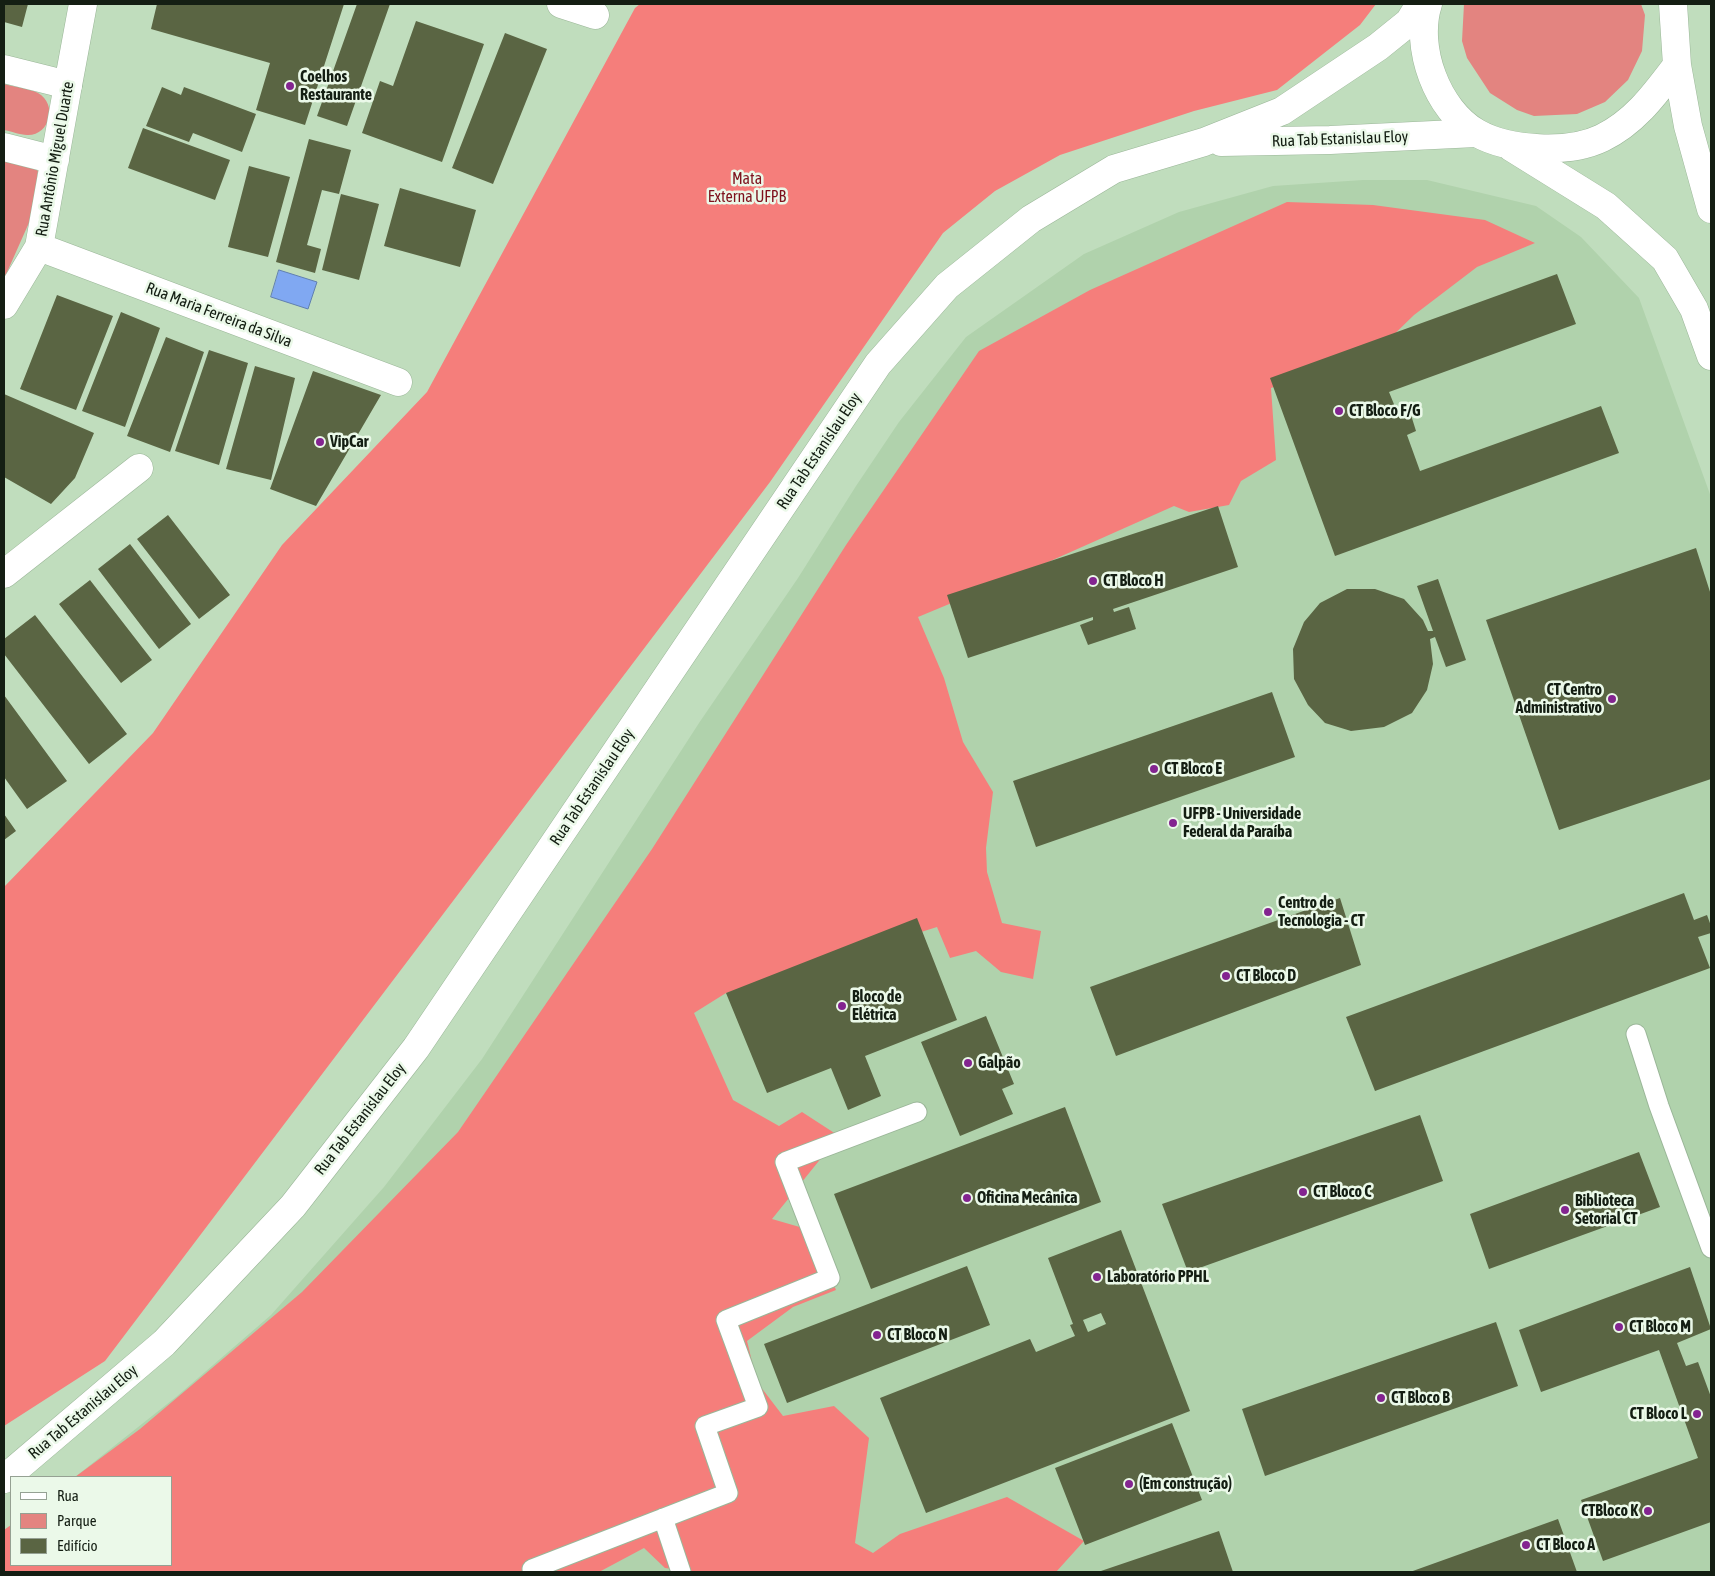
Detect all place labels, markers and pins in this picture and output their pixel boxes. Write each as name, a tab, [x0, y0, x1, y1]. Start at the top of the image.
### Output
place label: Coelhos Restaurante	[300, 67, 372, 105]
marker: Coelhos Restaurante	[284, 80, 296, 92]
place label: CT Bloco F/G	[1349, 401, 1421, 421]
marker: CT Bloco F/G	[1333, 405, 1345, 417]
place label: VipCar	[330, 432, 368, 452]
marker: VipCar	[314, 436, 326, 448]
place label: CT Bloco H	[1103, 571, 1164, 591]
marker: CT Bloco H	[1087, 575, 1099, 587]
place label: CT Centro Administrativo	[1516, 680, 1602, 718]
marker: CT Centro Administrativo	[1606, 693, 1618, 705]
place label: CT Bloco E	[1164, 759, 1222, 779]
marker: CT Bloco E	[1148, 763, 1160, 775]
place label: UFPB - Universidade Federal da Paraíba	[1183, 804, 1301, 842]
marker: UFPB - Universidade Federal da Paraíba	[1167, 817, 1179, 829]
place label: Centro de Tecnologia - CT	[1278, 893, 1365, 931]
marker: Centro de Tecnologia - CT	[1262, 906, 1274, 918]
place label: CT Bloco D	[1236, 966, 1296, 986]
marker: CT Bloco D	[1220, 970, 1232, 982]
place label: Bloco de Elétrica	[852, 987, 902, 1025]
marker: Bloco de Elétrica	[836, 1000, 848, 1012]
place label: Galpão	[978, 1053, 1021, 1073]
marker: Galpão	[962, 1057, 974, 1069]
place label: CT Bloco C	[1313, 1182, 1371, 1202]
marker: CT Bloco C	[1297, 1186, 1309, 1198]
place label: Oficina Mecânica	[977, 1188, 1077, 1208]
place label: Biblioteca Setorial CT	[1575, 1191, 1637, 1229]
marker: Oficina Mecânica	[961, 1192, 973, 1204]
marker: Biblioteca Setorial CT	[1559, 1204, 1571, 1216]
place label: Laboratório PPHL	[1107, 1267, 1209, 1287]
marker: Laboratório PPHL	[1091, 1271, 1103, 1283]
place label: CT Bloco M	[1629, 1317, 1691, 1337]
marker: CT Bloco M	[1613, 1321, 1625, 1333]
place label: CT Bloco N	[887, 1325, 948, 1345]
marker: CT Bloco N	[871, 1329, 883, 1341]
place label: CT Bloco B	[1391, 1388, 1450, 1408]
marker: CT Bloco B	[1375, 1392, 1387, 1404]
place label: CT Bloco L	[1630, 1404, 1687, 1424]
marker: CT Bloco L	[1691, 1408, 1703, 1420]
place label: (Em construção)	[1139, 1474, 1232, 1494]
marker: (Em construção)	[1123, 1478, 1135, 1490]
place label: CTBloco K	[1581, 1501, 1638, 1521]
marker: CTBloco K	[1642, 1505, 1654, 1517]
place label: CT Bloco A	[1536, 1535, 1595, 1555]
marker: CT Bloco A	[1520, 1539, 1532, 1551]

